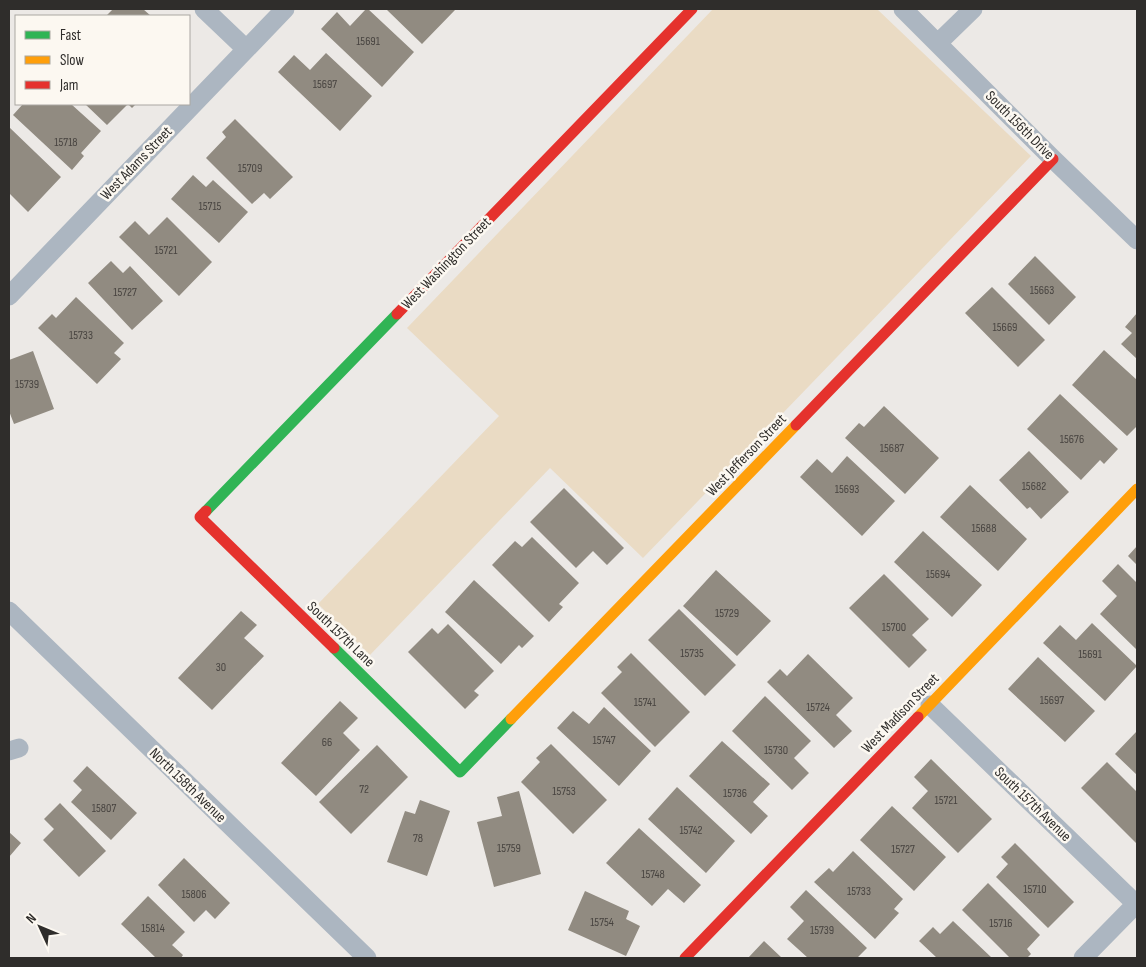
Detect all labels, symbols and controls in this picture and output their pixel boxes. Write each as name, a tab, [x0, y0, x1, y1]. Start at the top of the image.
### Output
legend	[15, 15, 190, 105]
text: Fast	[60, 26, 82, 45]
house number: 15691	[356, 34, 381, 49]
text: Slow	[60, 51, 84, 70]
text: Jam	[59, 76, 78, 95]
house number: 15697	[313, 77, 337, 92]
street label: South 156th Drive	[981, 87, 1058, 164]
street label: West Adams Street	[96, 122, 177, 204]
house number: 15718	[54, 135, 78, 150]
house number: 15709	[238, 161, 262, 176]
house number: 15715	[199, 199, 222, 214]
street label: West Washington Street	[397, 213, 496, 314]
house number: 15721	[155, 243, 178, 258]
house number: 15663	[1030, 283, 1054, 298]
house number: 15727	[113, 285, 137, 300]
house number: 15669	[993, 320, 1017, 335]
house number: 15733	[69, 328, 93, 343]
house number: 15739	[15, 377, 39, 392]
street label: West Jefferson Street	[702, 410, 791, 501]
house number: 15676	[1060, 432, 1084, 447]
house number: 15687	[880, 441, 904, 456]
house number: 15682	[1022, 479, 1046, 494]
house number: 15693	[835, 482, 859, 497]
house number: 15688	[972, 521, 996, 536]
house number: 15694	[926, 567, 950, 582]
street label: South 157th Lane	[303, 597, 378, 671]
house number: 15729	[715, 606, 739, 621]
house number: 15700	[882, 620, 906, 635]
house number: 15735	[680, 646, 704, 661]
house number: 15691	[1078, 647, 1103, 662]
house number: 30	[216, 660, 226, 675]
street label: West Madison Street	[858, 669, 943, 757]
house number: 15697	[1040, 693, 1064, 708]
house number: 15741	[634, 695, 657, 710]
house number: 15724	[806, 700, 830, 715]
house number: 15747	[593, 733, 616, 748]
house number: 66	[322, 735, 332, 750]
house number: 15730	[764, 743, 788, 758]
street label: North 158th Avenue	[145, 744, 230, 827]
street label: South 157th Avenue	[990, 763, 1075, 846]
house number: 72	[359, 782, 369, 797]
house number: 15753	[552, 784, 576, 799]
house number: 15736	[723, 786, 747, 801]
house number: 15721	[935, 793, 958, 808]
house number: 15807	[92, 801, 116, 816]
house number: 15742	[679, 823, 703, 838]
house number: 78	[413, 831, 423, 846]
house number: 15759	[497, 841, 521, 856]
house number: 15727	[891, 842, 915, 857]
house number: 15748	[641, 867, 665, 882]
house number: 15710	[1023, 882, 1047, 897]
house number: 15733	[847, 884, 871, 899]
house number: 15806	[182, 887, 206, 902]
north arrow	[15, 902, 65, 952]
text: N	[22, 910, 40, 927]
house number: 15754	[590, 915, 614, 930]
house number: 15716	[989, 916, 1013, 931]
house number: 15814	[141, 921, 165, 936]
house number: 15739	[810, 923, 834, 938]

